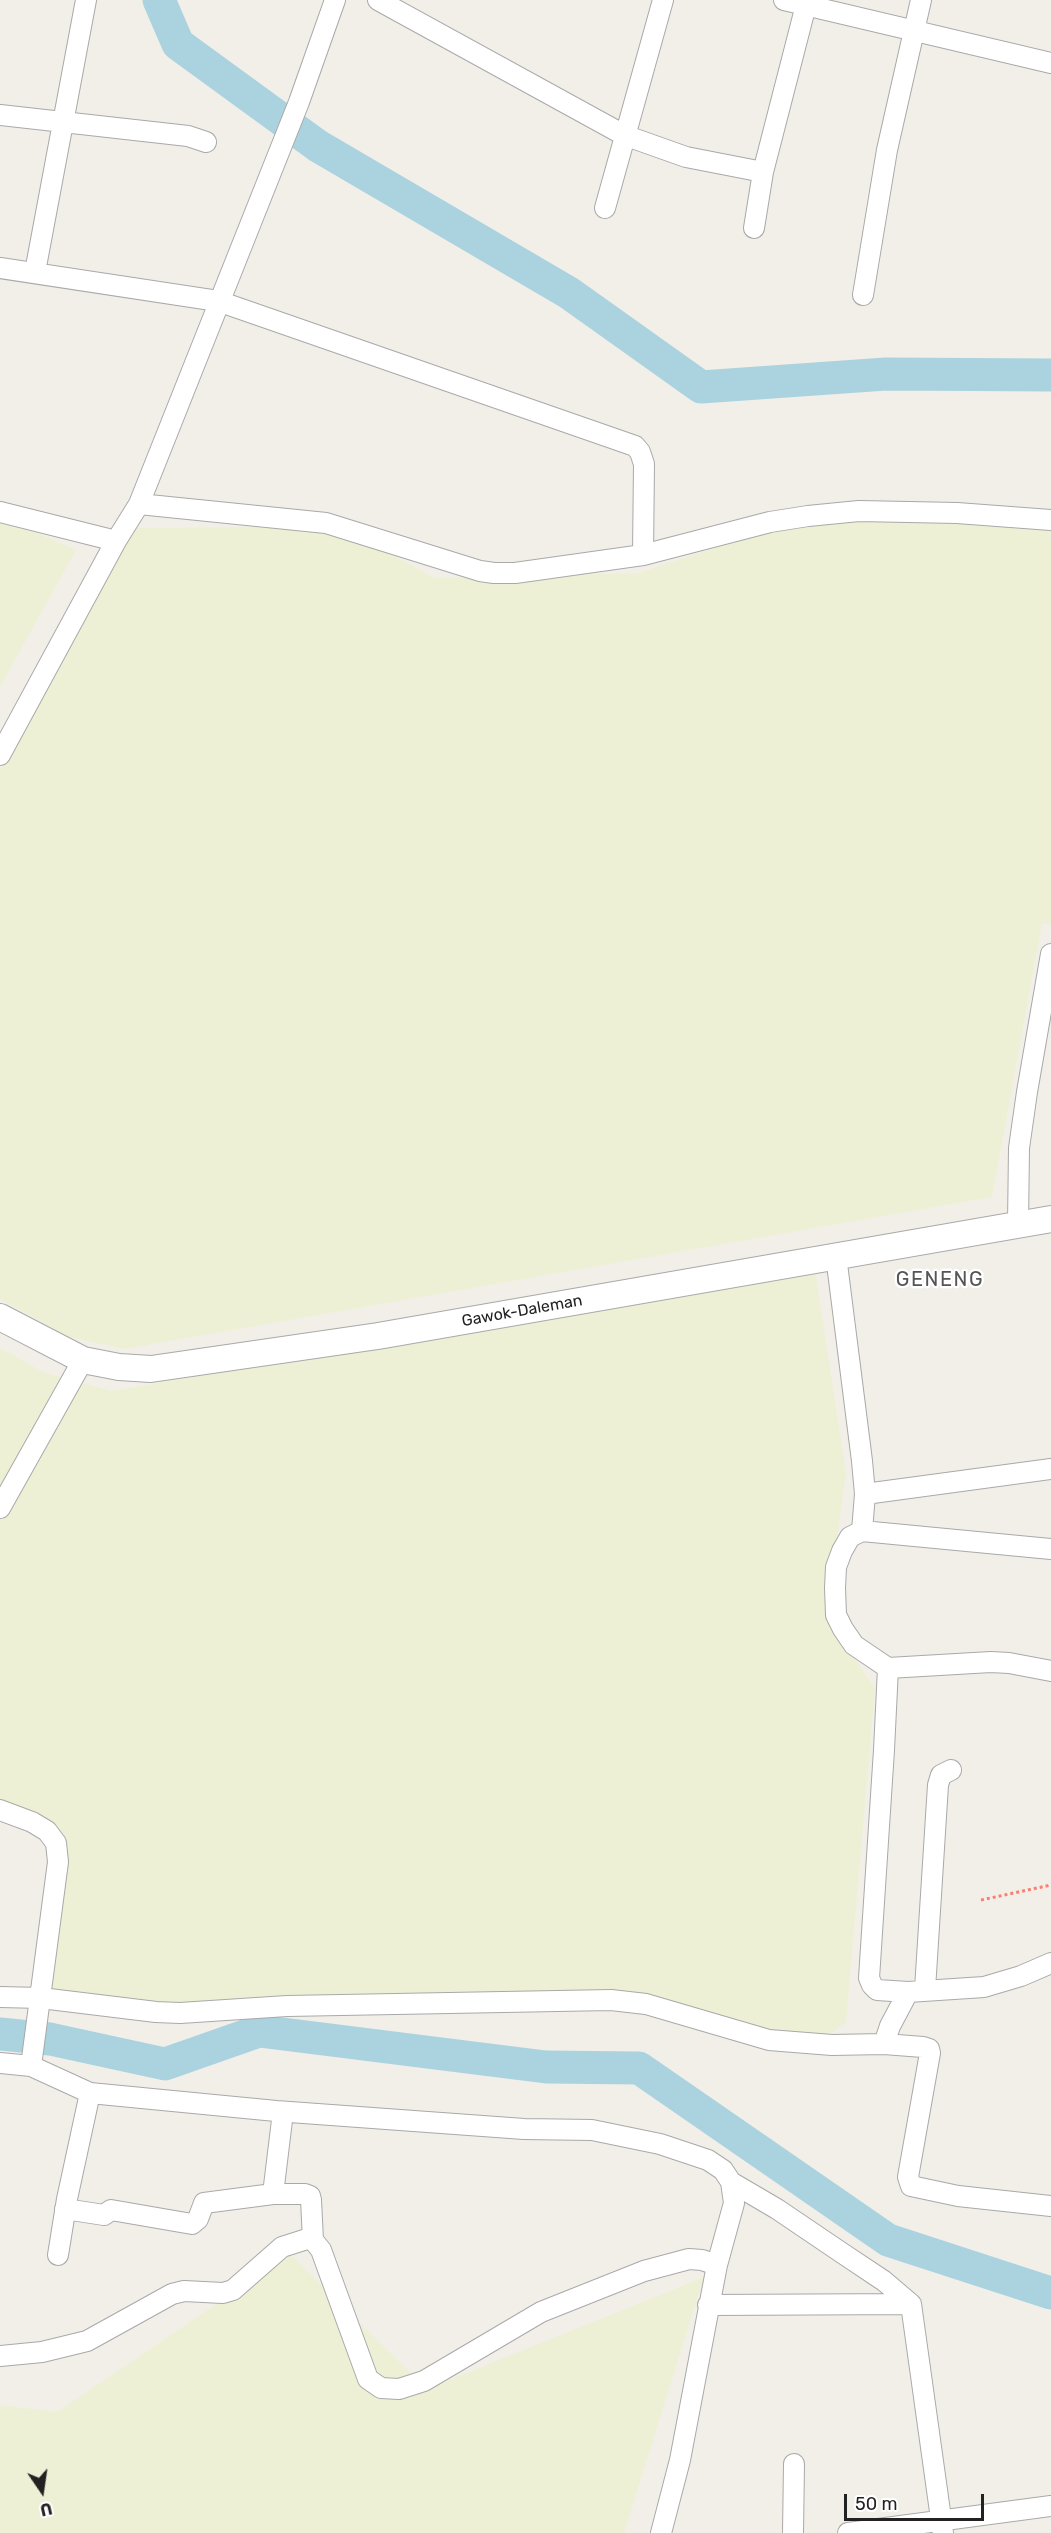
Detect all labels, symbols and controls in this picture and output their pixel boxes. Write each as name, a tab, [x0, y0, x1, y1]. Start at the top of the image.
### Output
district label: GENENG	[896, 1268, 984, 1292]
street label: Gawok-Daleman	[460, 1291, 584, 1331]
north arrow	[12, 2461, 72, 2521]
scale bar	[847, 2482, 986, 2520]
text: 50 m	[855, 2493, 898, 2515]
text: U	[38, 2498, 54, 2520]

